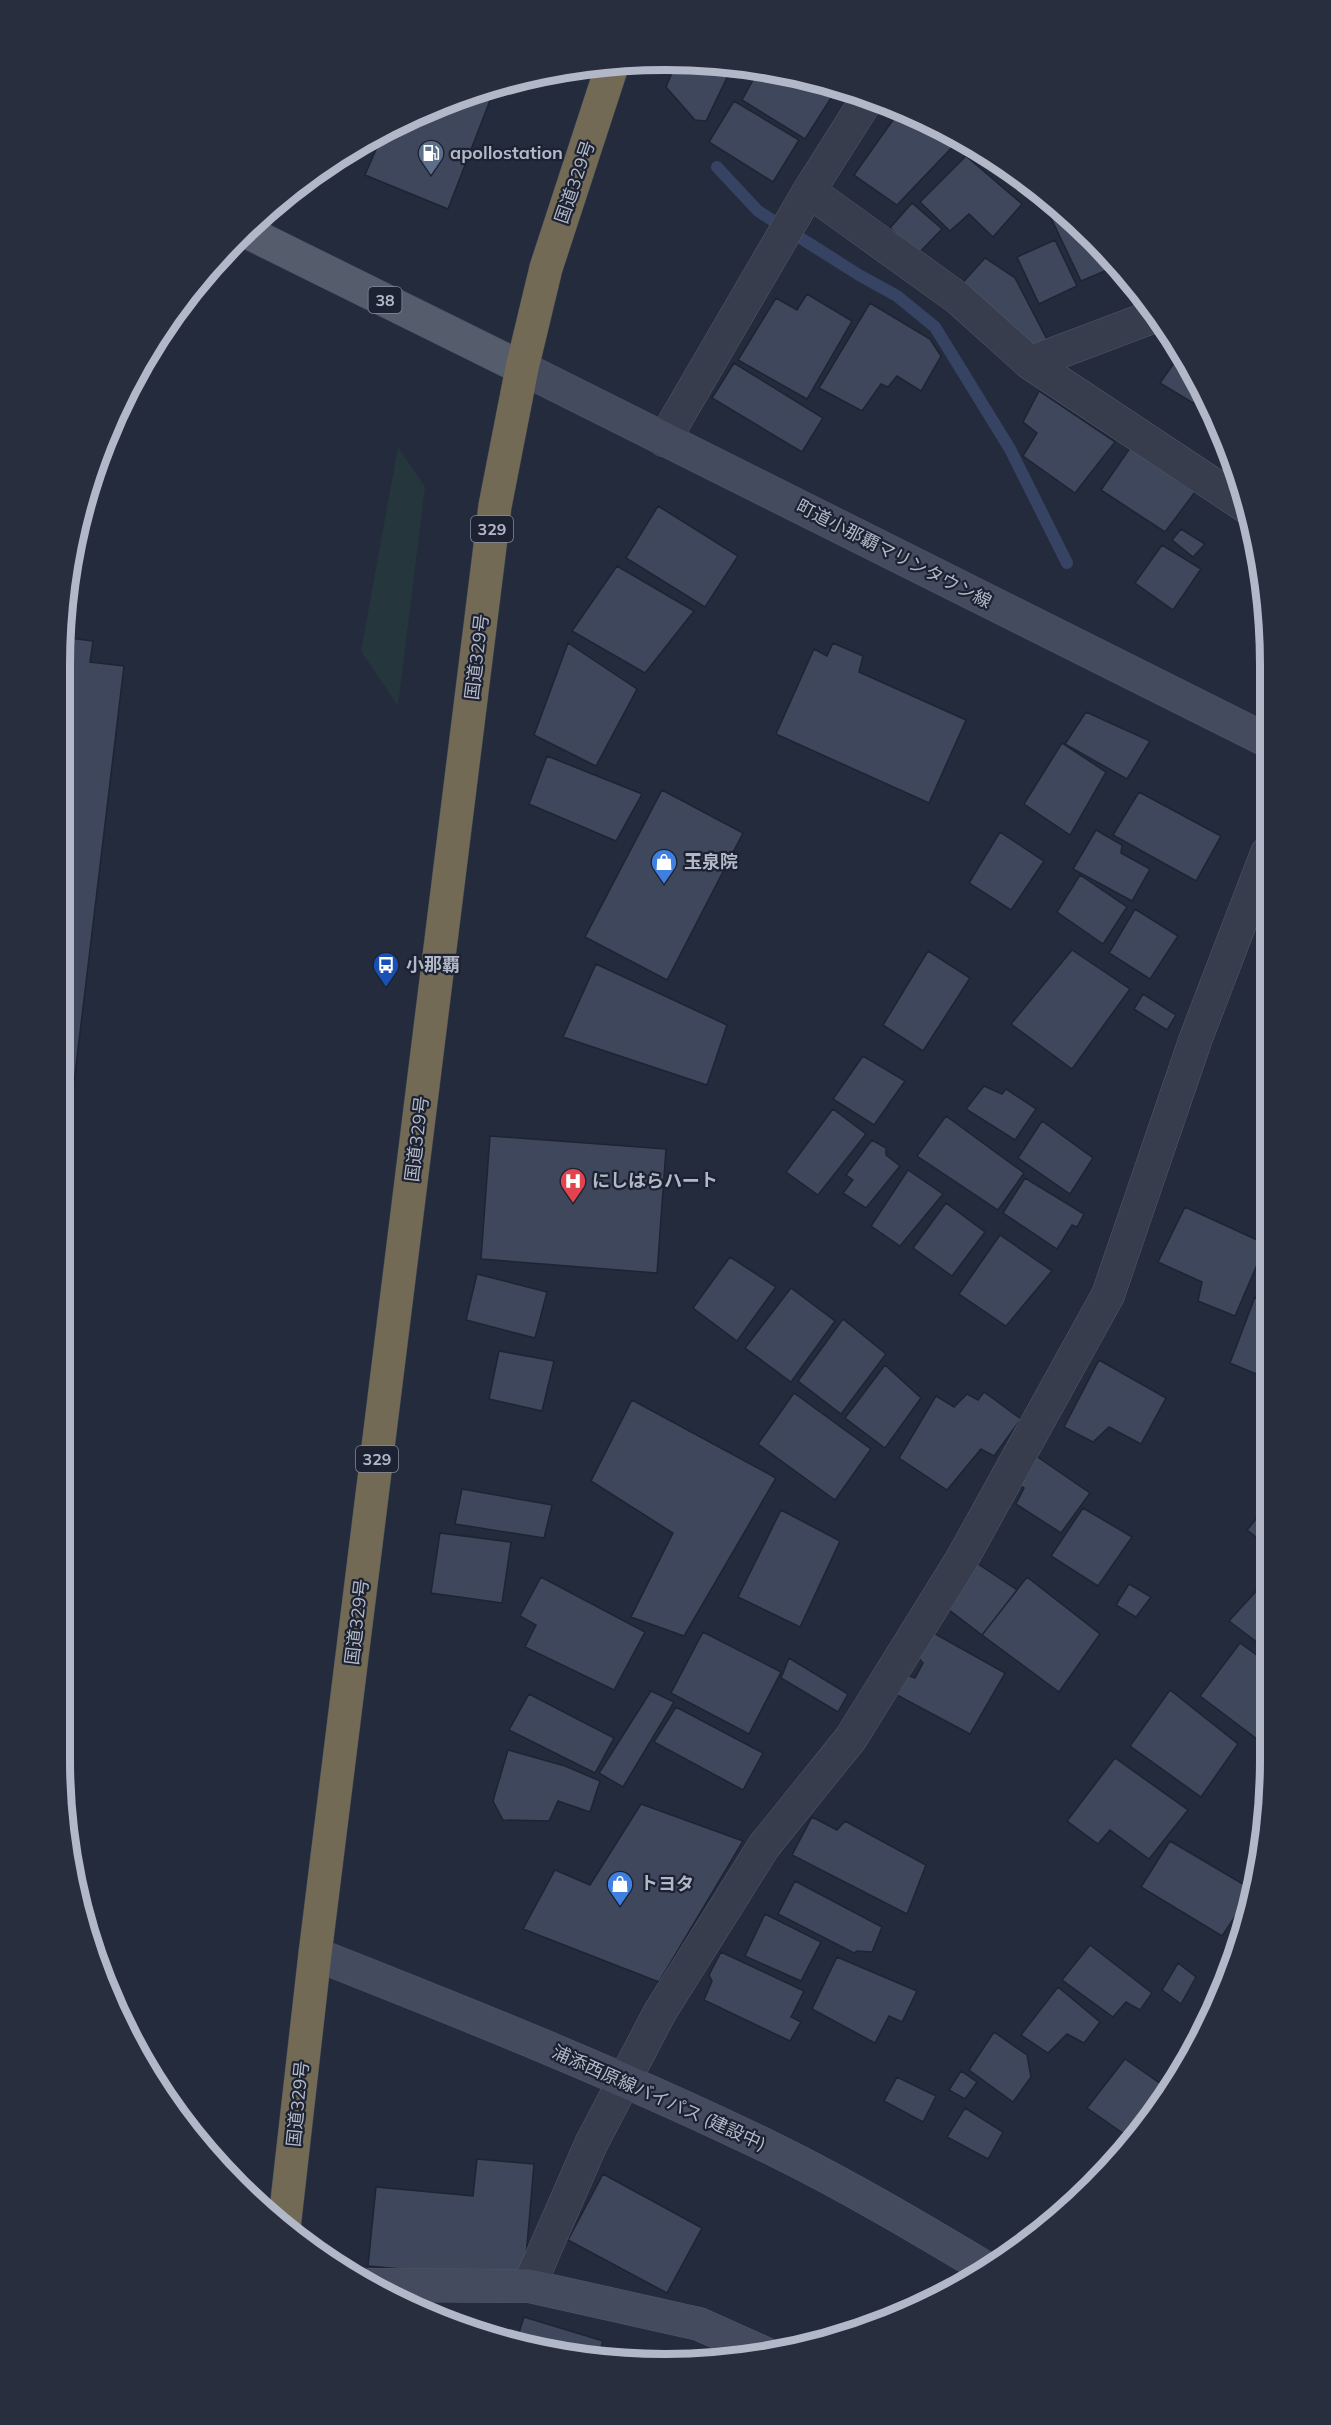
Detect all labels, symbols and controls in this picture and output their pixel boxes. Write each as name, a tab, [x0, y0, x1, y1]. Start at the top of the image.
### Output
street label: 国道329号	[550, 137, 599, 226]
fuel station icon: apollostation	[416, 138, 446, 176]
place label: apollostation	[450, 141, 563, 164]
road number: 38	[368, 287, 402, 313]
street label: 町道小那覇マリンタウン線	[793, 494, 996, 613]
road number: 329	[471, 516, 513, 542]
street label: 国道329号	[460, 613, 493, 701]
shop icon: 玉泉院	[649, 847, 679, 885]
place label: 玉泉院	[684, 850, 738, 873]
bus stop icon: 小那覇	[371, 950, 401, 988]
place label: 小那覇	[406, 953, 460, 976]
street label: 国道329号	[400, 1095, 433, 1183]
hospital icon: にしはらハート	[558, 1166, 588, 1204]
place label: にしはらハート	[592, 1169, 718, 1192]
road number: 329	[356, 1446, 398, 1472]
street label: 国道329号	[340, 1578, 373, 1666]
shop icon: トヨタ	[605, 1869, 635, 1907]
place label: トヨタ	[640, 1872, 694, 1895]
street label: 浦添西原線バイパス (建設中)	[549, 2040, 770, 2155]
street label: 国道329号	[282, 2060, 313, 2148]

